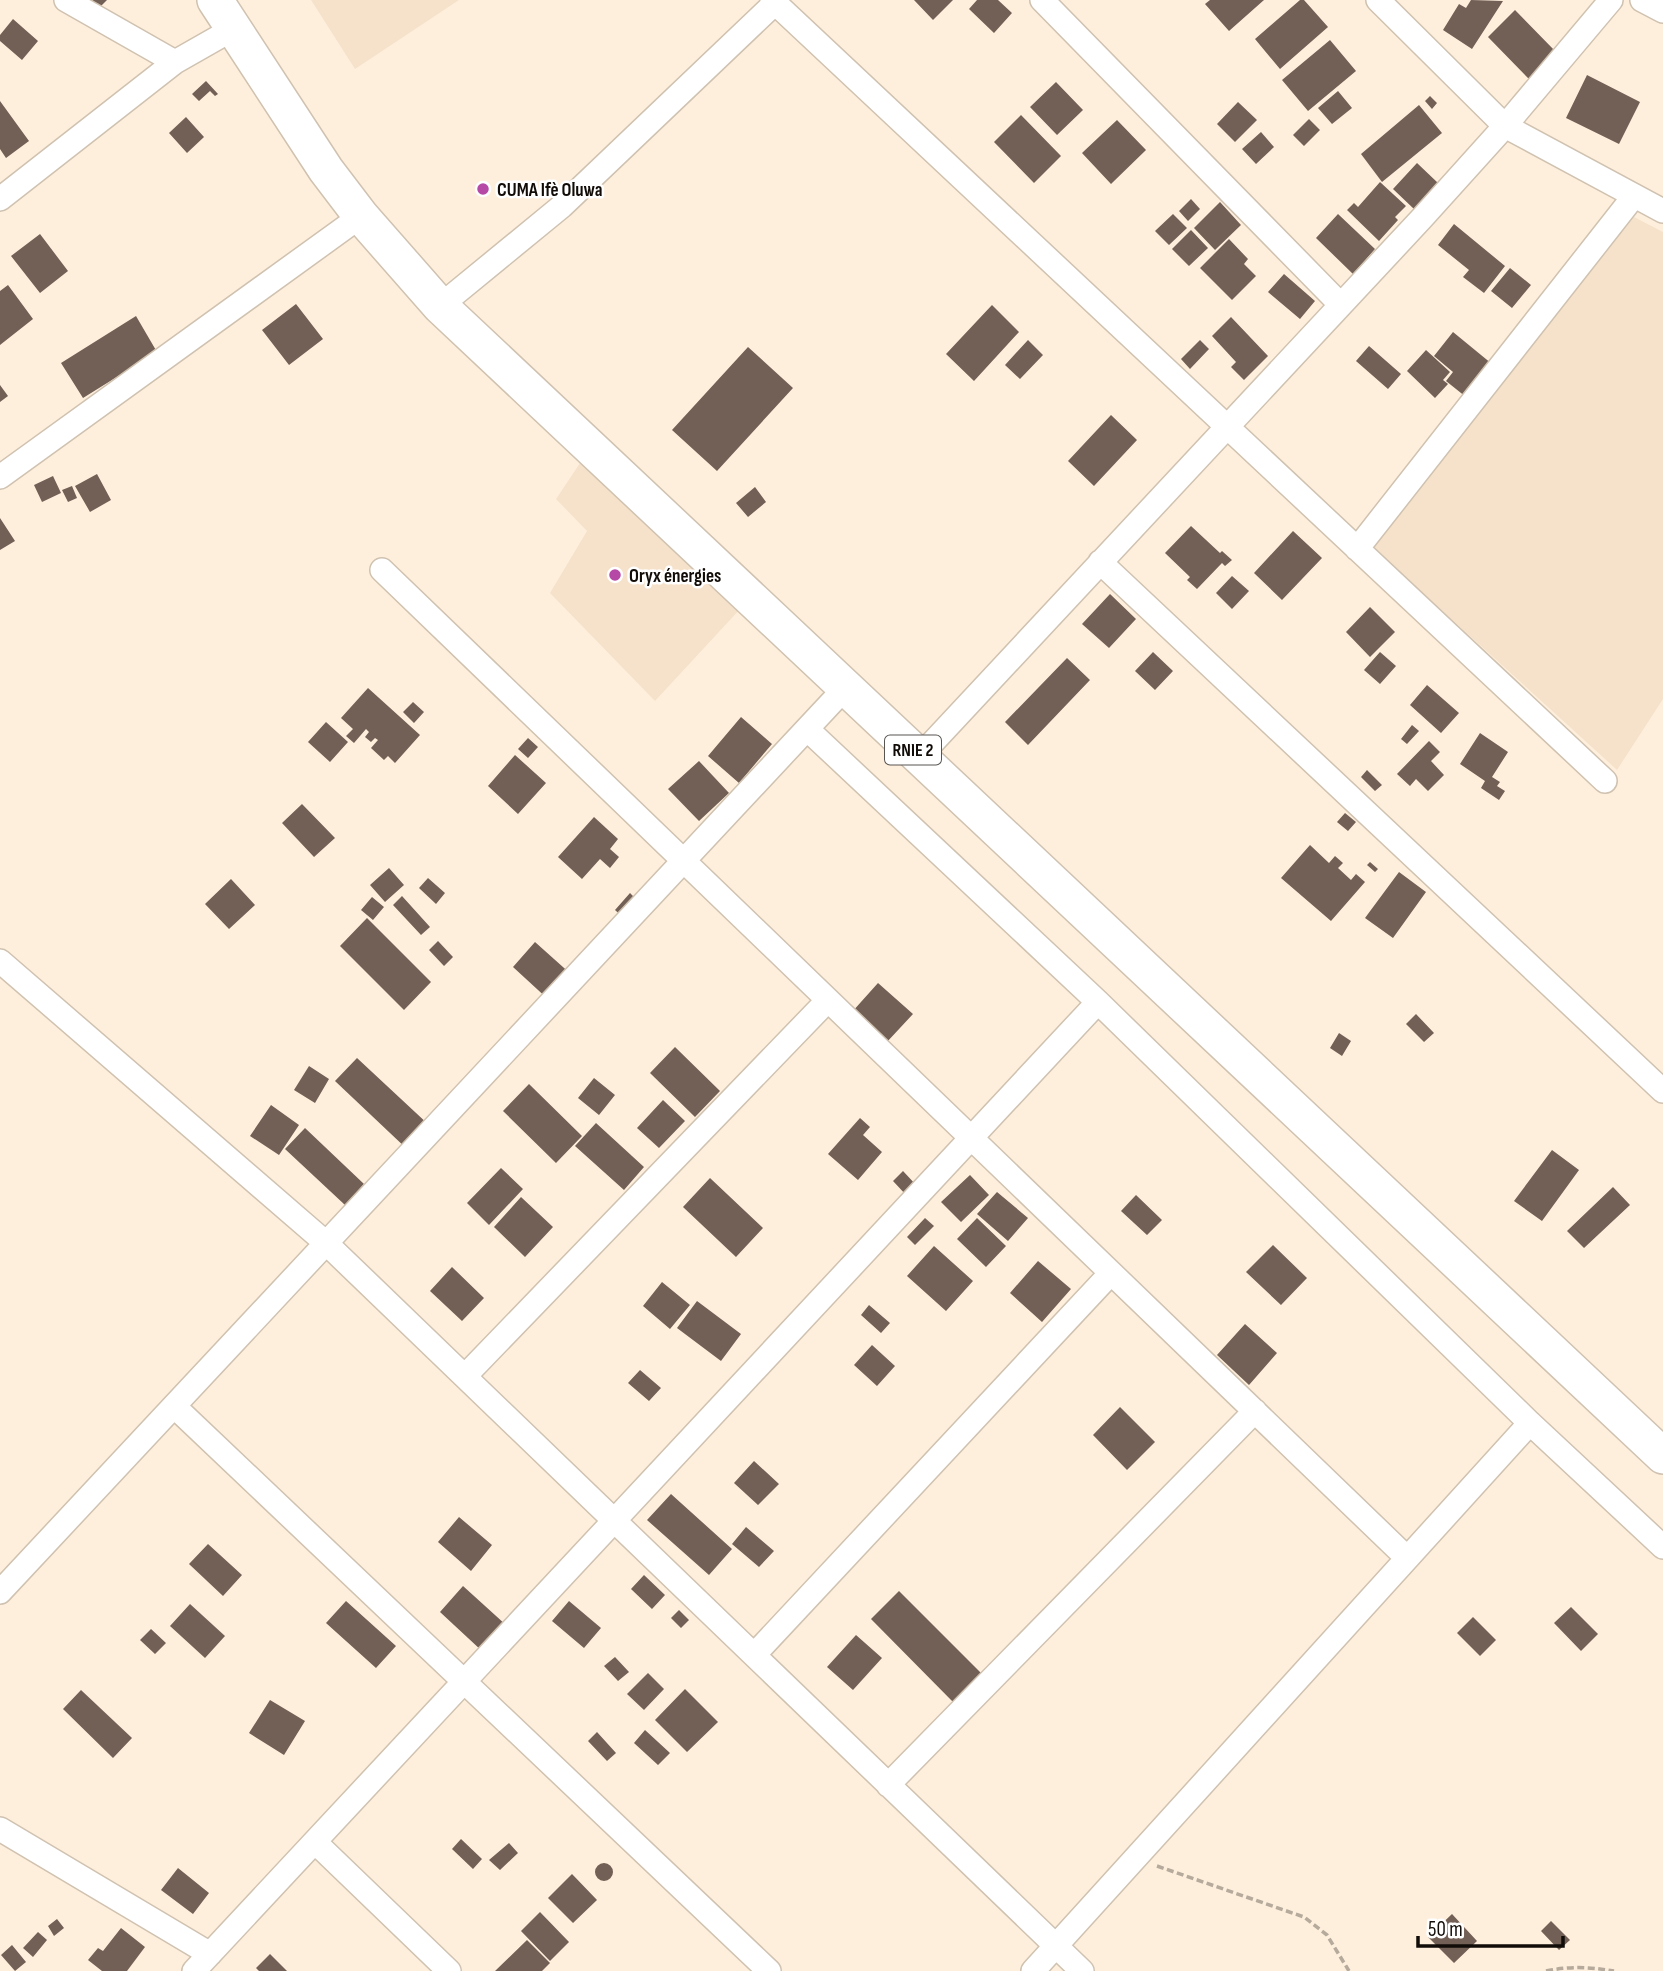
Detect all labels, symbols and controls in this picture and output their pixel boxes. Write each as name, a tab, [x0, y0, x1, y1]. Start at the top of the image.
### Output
place label: CUMA Ifè Oluwa	[497, 179, 603, 202]
marker: CUMA Ifè Oluwa	[475, 181, 491, 197]
place label: Oryx énergies	[629, 565, 721, 588]
marker: Oryx énergies	[607, 567, 623, 583]
road number: RNIE 2	[885, 736, 941, 764]
scale bar	[1418, 1904, 1563, 1948]
text: 50 m	[1428, 1917, 1463, 1942]

